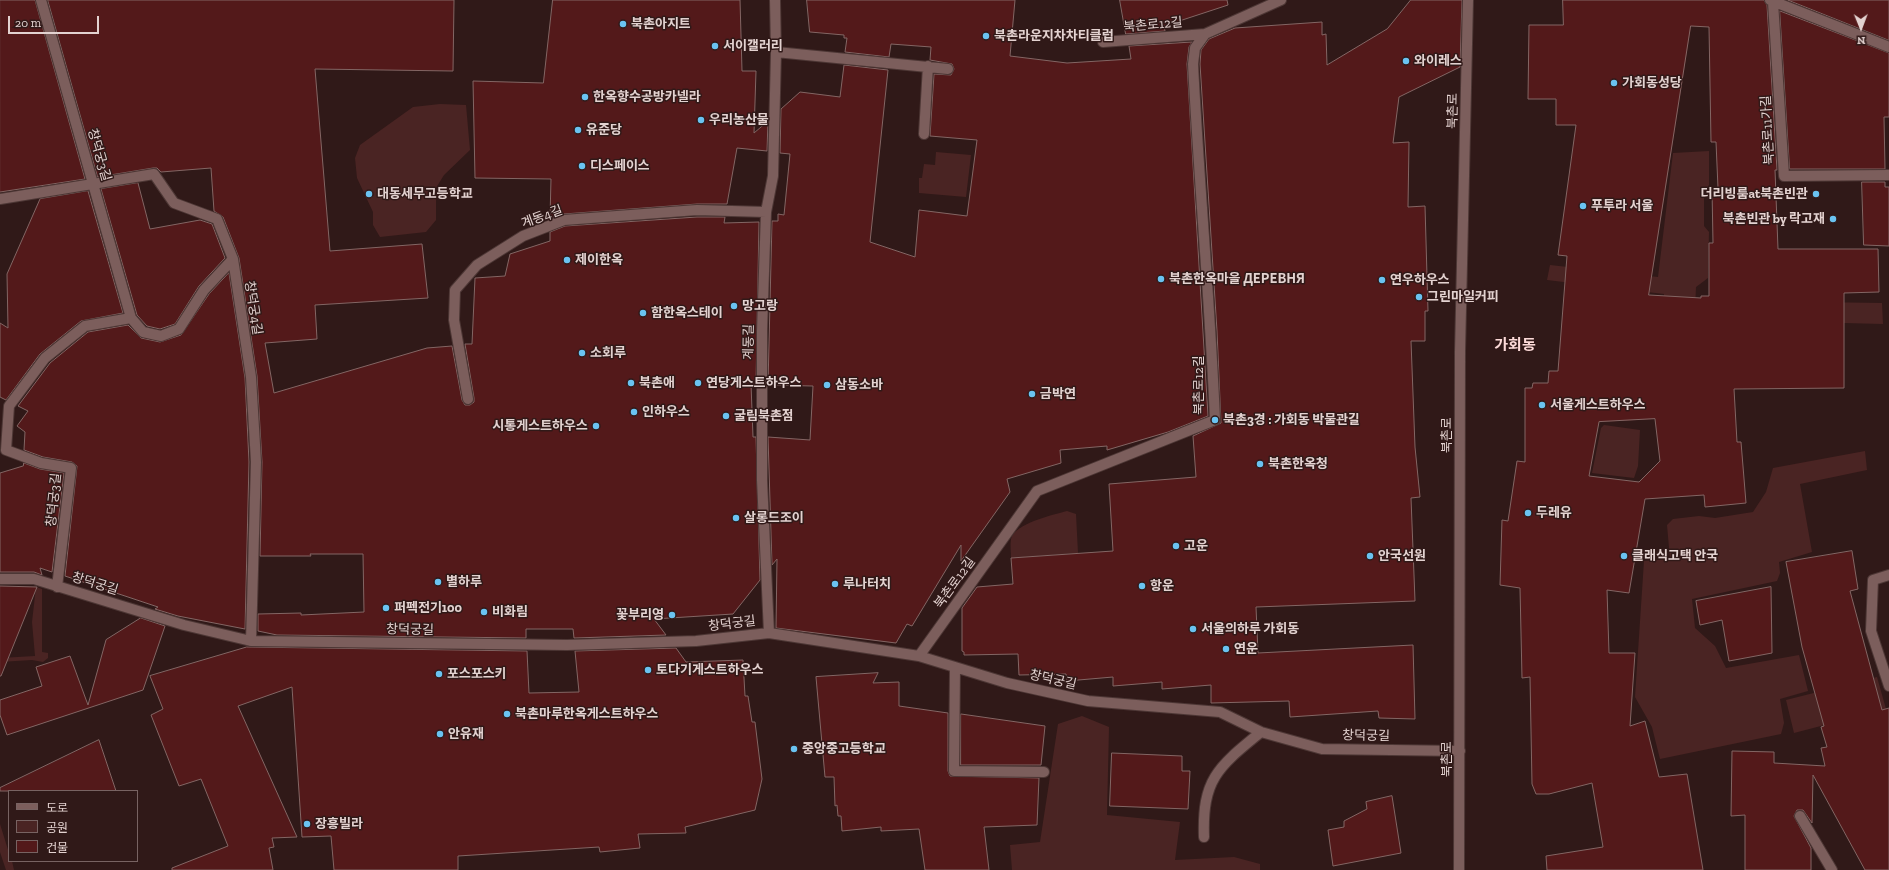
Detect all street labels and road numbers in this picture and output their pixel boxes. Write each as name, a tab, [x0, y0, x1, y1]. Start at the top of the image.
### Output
street label: 북촌로12길	[1123, 15, 1183, 35]
street label: 북촌로	[1445, 93, 1461, 129]
street label: 북촌로11가길	[1758, 95, 1778, 165]
street label: 창덕궁3길	[84, 127, 114, 183]
street label: 계동4길	[519, 202, 565, 232]
street label: 창덕궁4길	[241, 280, 265, 336]
street label: 계동길	[741, 324, 757, 360]
street label: 북촌로12길	[1191, 355, 1207, 415]
street label: 북촌로	[1439, 417, 1455, 453]
street label: 창덕궁3길	[43, 472, 65, 528]
street label: 북촌로12길	[931, 554, 979, 612]
street label: 창덕궁길	[70, 570, 120, 598]
street label: 창덕궁길	[707, 613, 757, 635]
street label: 창덕궁길	[386, 622, 434, 638]
street label: 창덕궁길	[1028, 667, 1078, 693]
street label: 창덕궁길	[1342, 728, 1390, 744]
street label: 북촌로	[1439, 741, 1455, 777]

